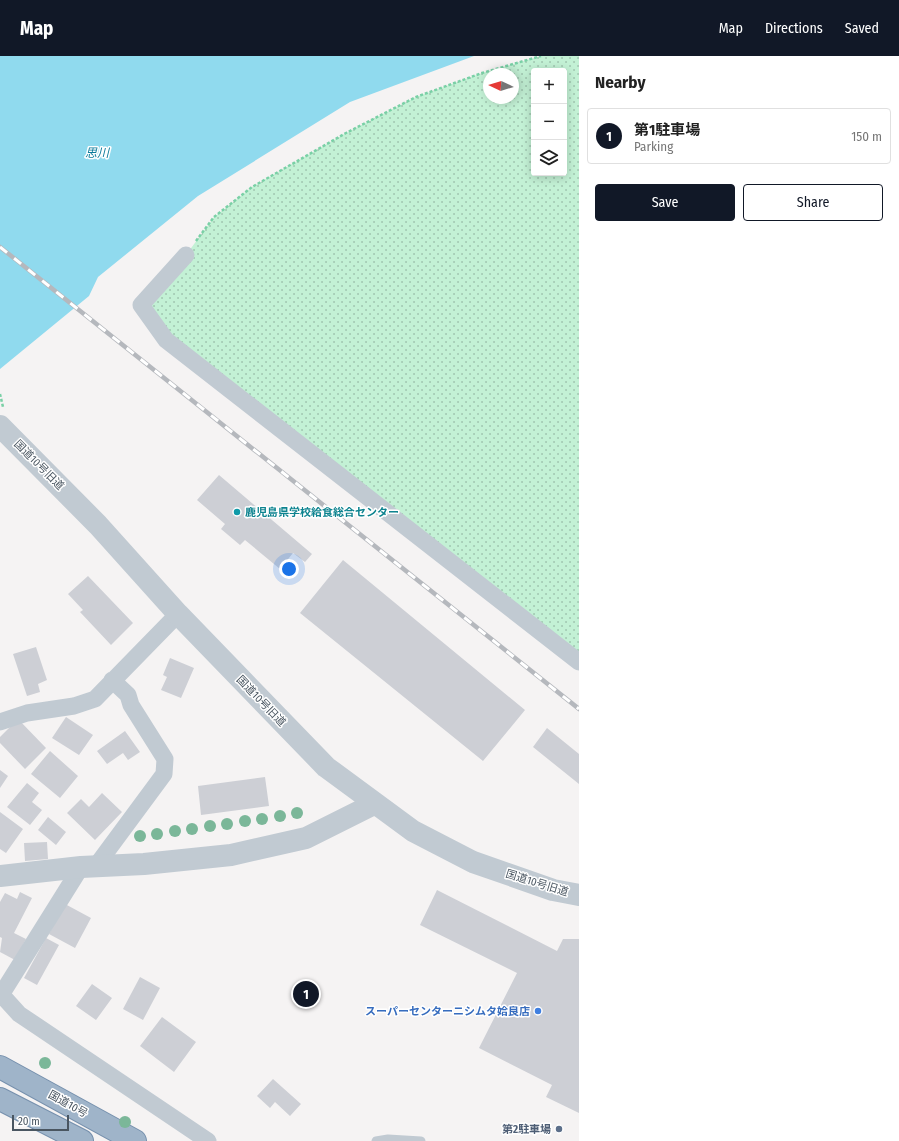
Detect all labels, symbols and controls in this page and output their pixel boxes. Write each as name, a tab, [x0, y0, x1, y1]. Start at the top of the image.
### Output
text: Map	[20, 17, 53, 40]
text: Map	[719, 20, 743, 37]
text: Directions	[765, 20, 823, 37]
text: Saved	[845, 20, 879, 37]
north arrow	[483, 68, 519, 104]
map controls	[531, 68, 567, 176]
button: +	[531, 68, 567, 104]
text: Nearby	[595, 72, 646, 93]
button: −	[531, 104, 567, 140]
text: 第1駐車場	[634, 121, 700, 139]
text: 1	[606, 129, 612, 144]
text: 150 m	[851, 129, 882, 144]
text: Parking	[634, 139, 673, 154]
button: layers	[531, 140, 567, 176]
water label: 思川	[85, 146, 111, 160]
button: Save	[595, 184, 735, 221]
button: Share	[743, 184, 883, 221]
street label: 国道10号旧道	[11, 437, 67, 493]
place label: 鹿児島県学校給食総合センター	[245, 506, 399, 519]
marker: 鹿児島県学校給食総合センター	[232, 507, 242, 517]
your location	[279, 559, 299, 579]
street label: 国道10号旧道	[234, 673, 288, 729]
street label: 国道10号旧道	[504, 867, 570, 899]
pin: 1	[293, 979, 319, 1009]
place label: スーパーセンターニシムタ姶良店	[365, 1005, 530, 1018]
marker: スーパーセンターニシムタ姶良店	[533, 1006, 543, 1016]
street label: 国道10号	[46, 1088, 90, 1120]
scale bar	[12, 1113, 69, 1132]
text: 20 m	[18, 1115, 40, 1128]
place label: 第2駐車場	[502, 1123, 551, 1136]
marker: 第2駐車場	[554, 1124, 564, 1134]

